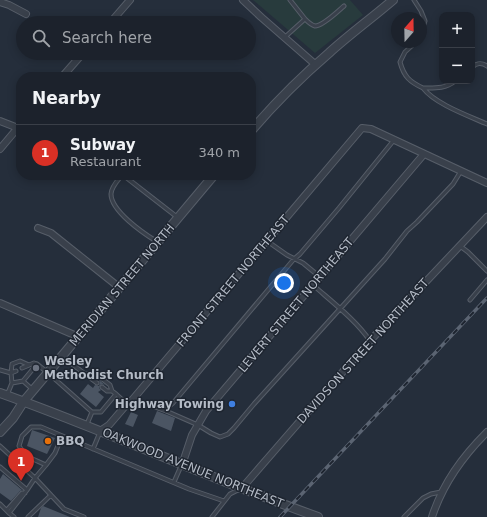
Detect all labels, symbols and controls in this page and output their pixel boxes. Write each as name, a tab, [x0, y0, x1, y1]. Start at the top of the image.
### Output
north arrow	[391, 12, 427, 48]
map controls	[439, 12, 475, 84]
button: +	[439, 12, 475, 48]
search box	[16, 16, 256, 60]
icon: search	[30, 27, 52, 49]
text: Search here	[62, 29, 152, 47]
button: −	[439, 48, 475, 84]
text: Nearby	[32, 88, 101, 108]
text: Subway	[70, 136, 136, 154]
text: 1	[40, 145, 50, 160]
text: 340 m	[198, 145, 240, 160]
text: Restaurant	[70, 154, 141, 169]
street label: FRONT STREET NORTHEAST	[174, 212, 293, 350]
street label: MERIDIAN STREET NORTH	[67, 221, 177, 349]
street label: LEVERT STREET NORTHEAST	[236, 234, 357, 375]
your location	[274, 273, 294, 293]
street label: DAVIDSON STREET NORTHEAST	[294, 275, 432, 426]
place label: Wesley Methodist Church	[44, 354, 164, 382]
marker: Wesley Methodist Church	[31, 363, 41, 373]
place label: Highway Towing	[115, 397, 224, 411]
marker: Highway Towing	[227, 399, 237, 409]
street label: OAKWOOD AVENUE NORTHEAST	[100, 425, 286, 511]
place label: BBQ	[56, 434, 85, 448]
marker: BBQ	[43, 436, 53, 446]
pin: 1	[8, 448, 34, 481]

